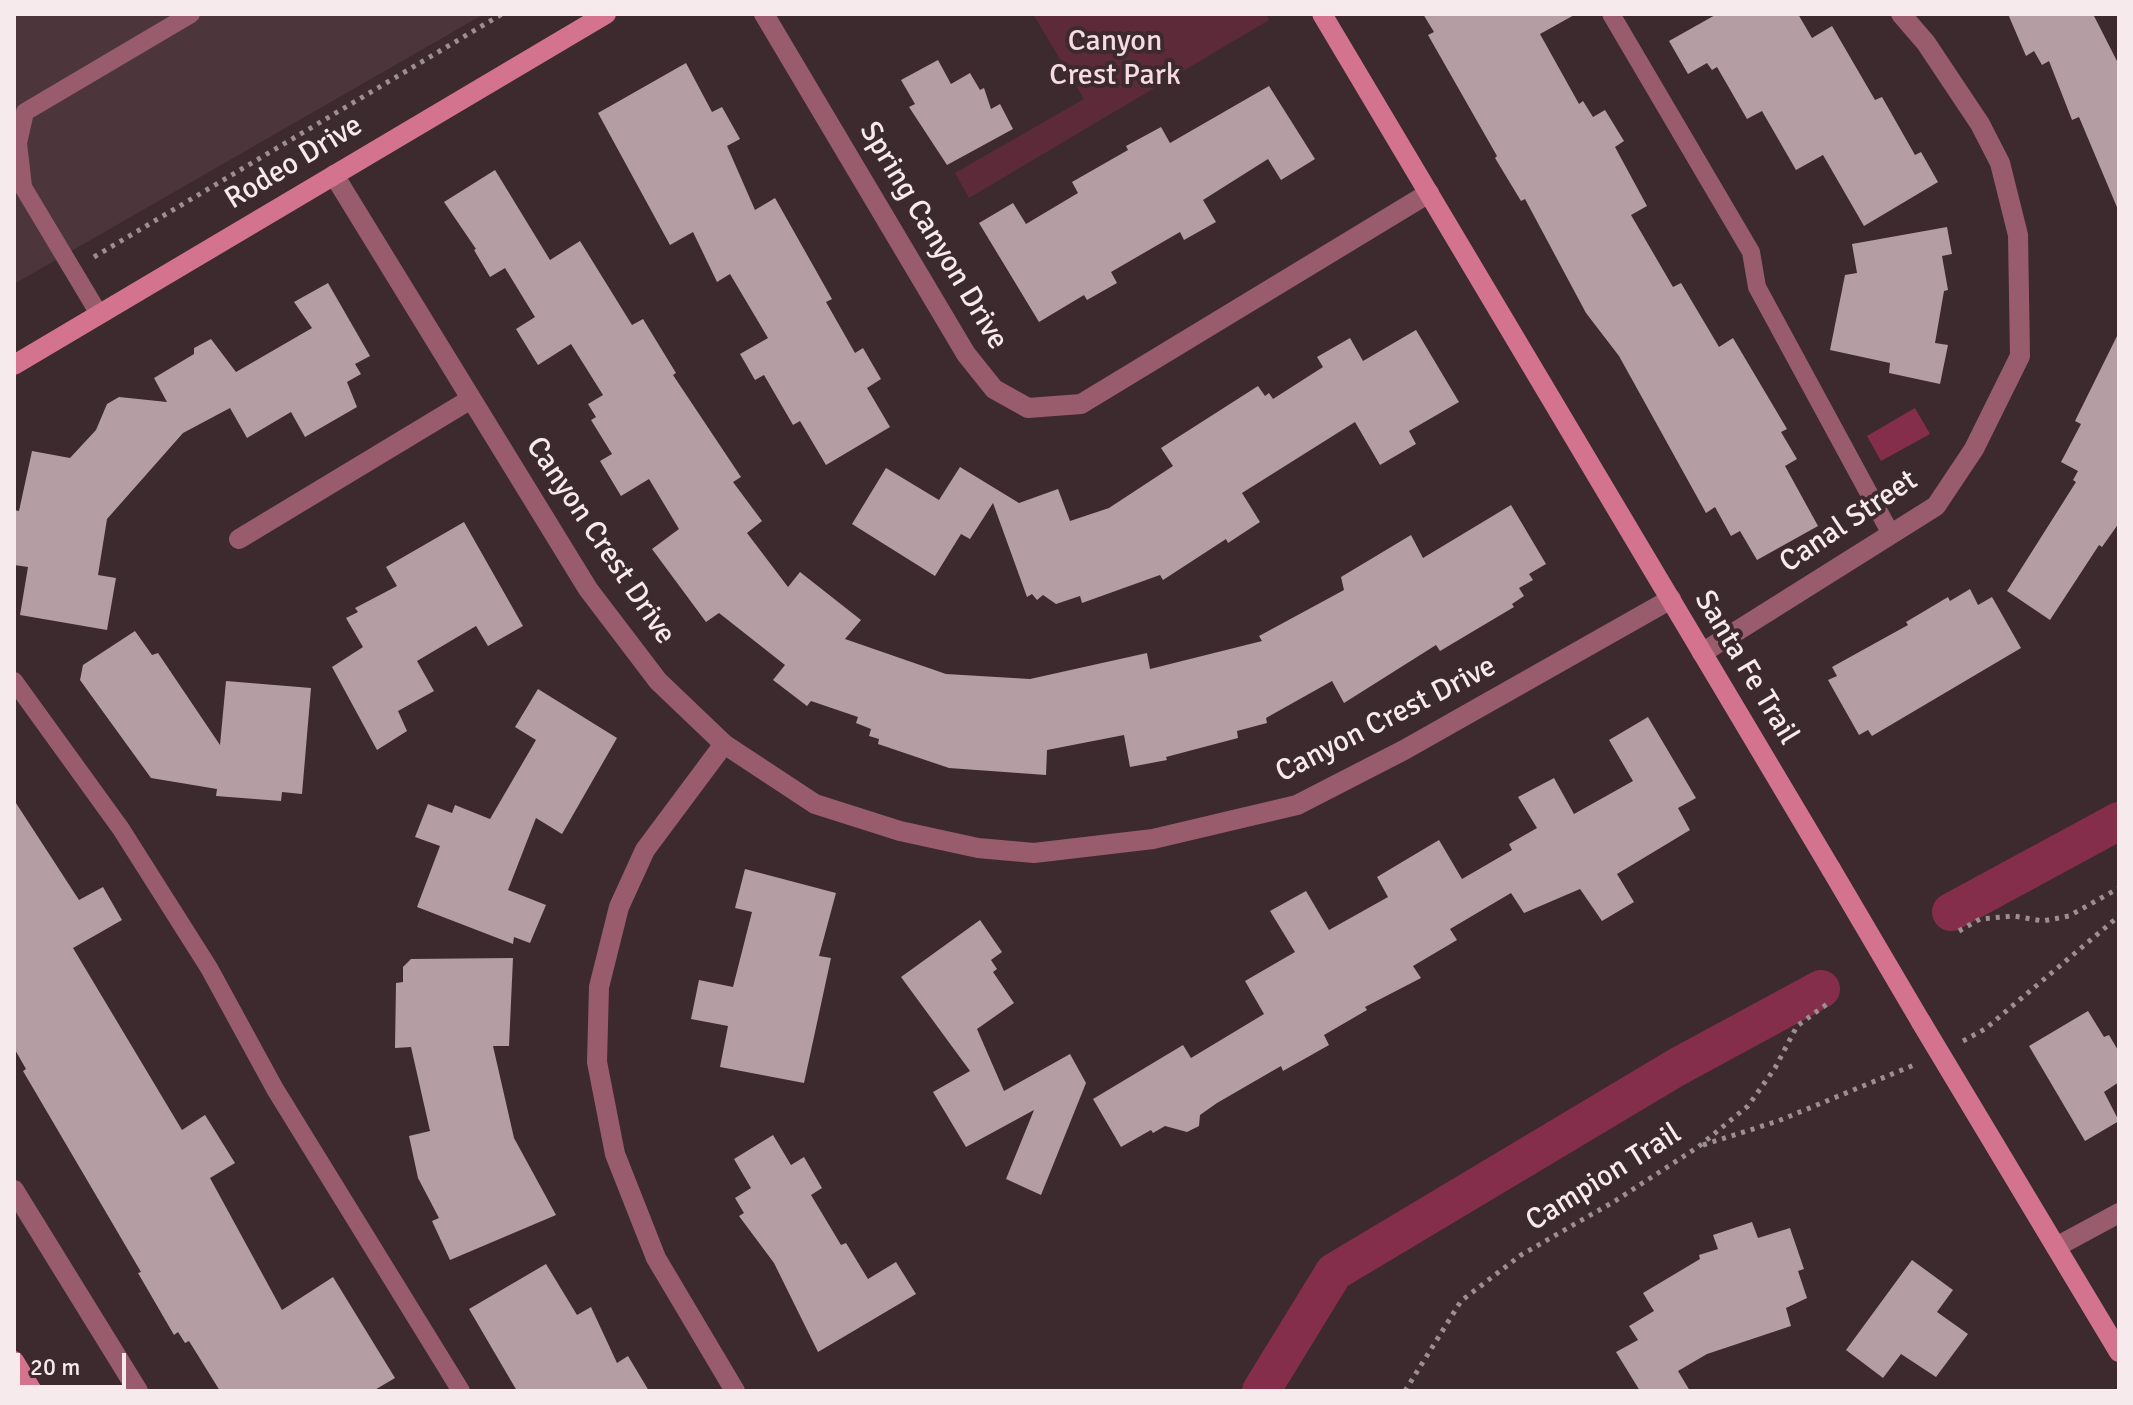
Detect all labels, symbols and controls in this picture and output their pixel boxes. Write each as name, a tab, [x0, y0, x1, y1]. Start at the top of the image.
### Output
park label: Canyon Crest Park	[1049, 24, 1181, 94]
street label: Rodeo Drive	[219, 108, 369, 218]
street label: Spring Canyon Drive	[851, 116, 1015, 356]
street label: Canyon Crest Drive	[517, 431, 683, 651]
street label: Canal Street	[1773, 463, 1925, 581]
street label: Santa Fe Trail	[1686, 584, 1806, 752]
street label: Canyon Crest Drive	[1270, 649, 1502, 791]
street label: Campion Trail	[1520, 1116, 1688, 1240]
scale bar	[20, 1337, 130, 1387]
text: 20 m	[30, 1352, 80, 1382]

